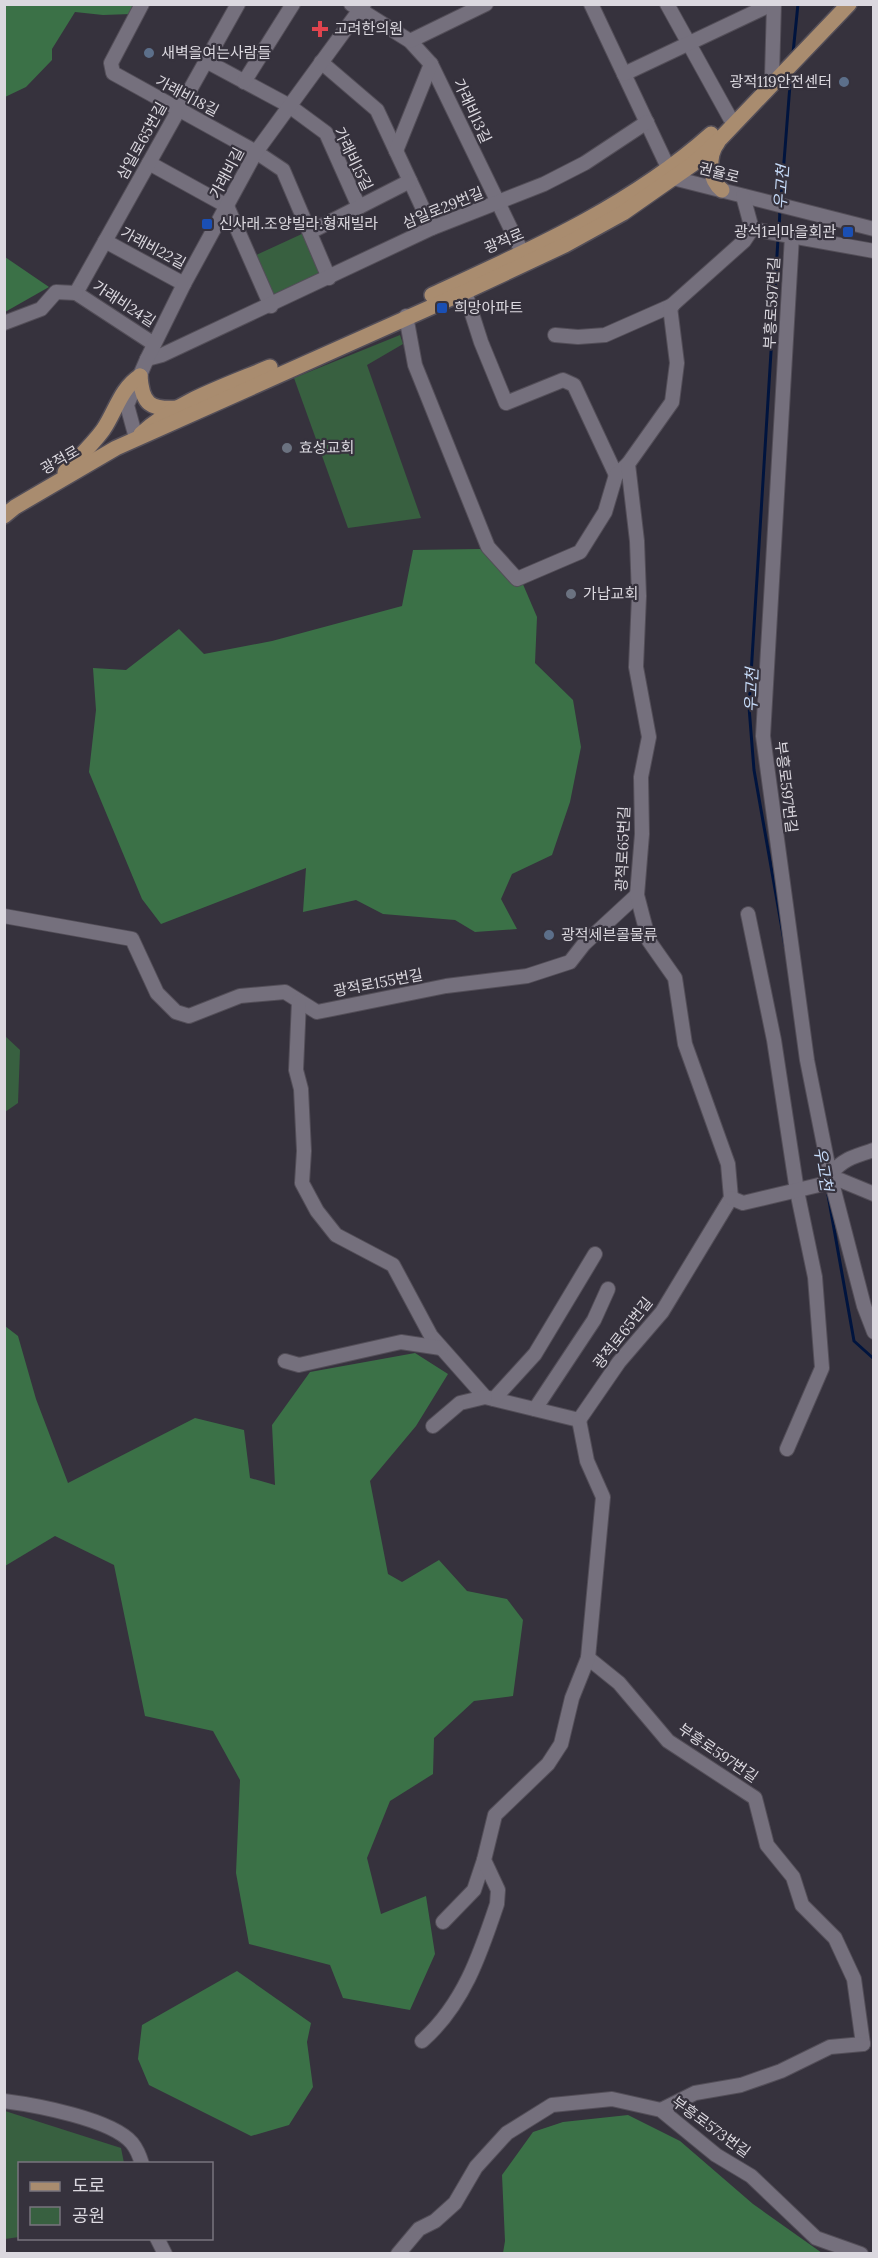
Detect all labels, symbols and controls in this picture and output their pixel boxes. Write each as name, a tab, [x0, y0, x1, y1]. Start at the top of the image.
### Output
place label: 고려한의원	[334, 19, 403, 38]
marker: 고려한의원	[311, 20, 329, 38]
place label: 새벽을여는사람들	[161, 43, 272, 62]
marker: 새벽을여는사람들	[142, 46, 156, 60]
street label: 가래비18길	[152, 71, 222, 120]
place label: 광적119안전센터	[730, 72, 832, 91]
street label: 가래비13길	[449, 75, 496, 146]
marker: 광적119안전센터	[837, 75, 851, 89]
street label: 삼일로65번길	[112, 99, 171, 183]
street label: 가래비15길	[330, 124, 377, 194]
street label: 가래비길	[205, 144, 248, 202]
street label: 권율로	[697, 158, 742, 187]
water label: 우고천	[769, 162, 793, 210]
street label: 삼일로29번길	[400, 183, 486, 232]
place label: 신사래.조양빌라.형재빌라	[219, 214, 378, 233]
marker: 신사래.조양빌라.형재빌라	[200, 217, 214, 231]
street label: 가래비22길	[117, 222, 189, 273]
place label: 광석1리마을회관	[734, 222, 836, 241]
street label: 광적로	[481, 224, 527, 257]
marker: 광석1리마을회관	[841, 225, 855, 239]
street label: 부흥로597번길	[760, 256, 783, 350]
street label: 가래비24길	[89, 276, 159, 331]
place label: 희망아파트	[454, 298, 523, 317]
marker: 희망아파트	[435, 301, 449, 315]
place label: 효성교회	[299, 438, 354, 457]
street label: 광적로	[37, 441, 82, 478]
marker: 효성교회	[280, 441, 294, 455]
place label: 가납교회	[583, 584, 638, 603]
marker: 가납교회	[564, 587, 578, 601]
water label: 우고천	[740, 665, 762, 712]
street label: 부흥로597번길	[771, 740, 802, 834]
street label: 광적로65번길	[612, 806, 633, 892]
place label: 광적세븐콜물류	[561, 925, 658, 944]
marker: 광적세븐콜물류	[542, 928, 556, 942]
street label: 광적로155번길	[332, 965, 424, 1000]
water label: 우고천	[810, 1146, 838, 1195]
street label: 광적로65번길	[589, 1293, 657, 1372]
street label: 부흥로597번길	[675, 1719, 762, 1786]
street label: 부흥로573번길	[668, 2092, 754, 2161]
legend	[18, 2162, 213, 2240]
text: 도로	[72, 2174, 105, 2197]
text: 공원	[72, 2204, 105, 2227]

